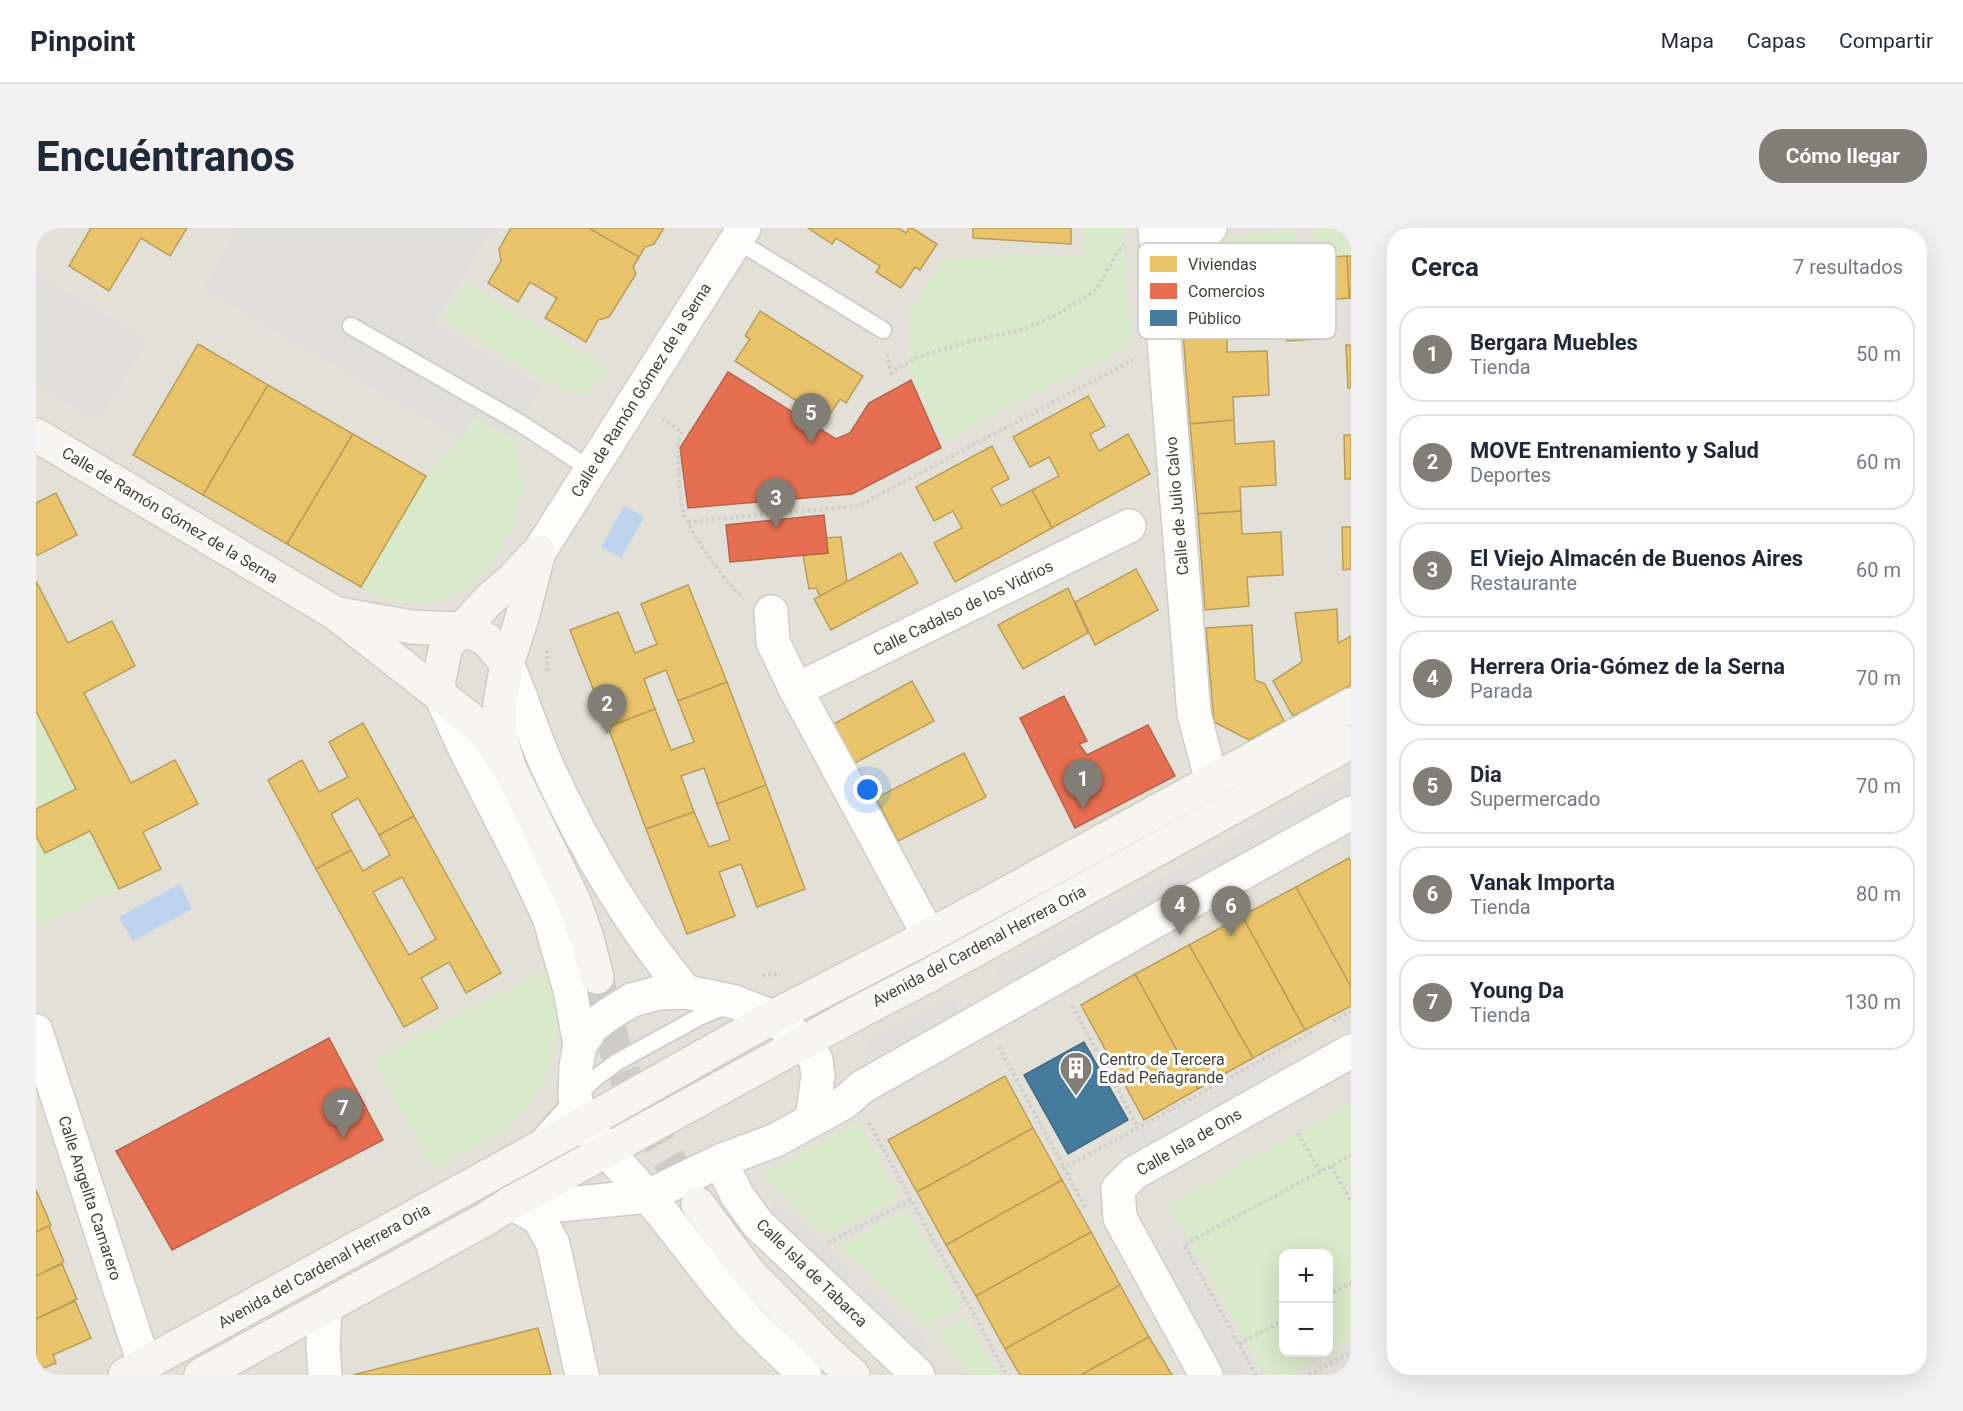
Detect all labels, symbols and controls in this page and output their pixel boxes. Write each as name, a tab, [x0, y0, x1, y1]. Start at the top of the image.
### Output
text: Pinpoint	[30, 25, 135, 58]
text: Mapa	[1661, 29, 1714, 53]
text: Capas	[1747, 29, 1806, 53]
text: Compartir	[1839, 29, 1933, 53]
button: Cómo llegar	[1759, 129, 1927, 183]
text: Encuéntranos	[36, 132, 295, 181]
legend	[1138, 243, 1336, 339]
text: Cerca	[1411, 252, 1479, 282]
text: Viviendas	[1188, 255, 1257, 274]
text: 7 resultados	[1793, 255, 1903, 279]
street label: Calle de Ramón Gómez de la Serna	[567, 279, 715, 501]
text: Comercios	[1188, 282, 1265, 301]
text: Público	[1188, 309, 1241, 328]
text: Bergara Muebles	[1470, 330, 1638, 355]
text: 1	[1427, 342, 1438, 366]
text: 50 m	[1856, 342, 1901, 366]
text: Tienda	[1470, 355, 1531, 379]
pin: 5	[792, 394, 830, 443]
street label: Calle de Julio Calvo	[1161, 436, 1193, 576]
text: MOVE Entrenamiento y Salud	[1470, 438, 1759, 463]
street label: Calle de Ramón Gómez de la Serna	[58, 443, 282, 587]
text: 2	[1427, 450, 1438, 474]
text: 60 m	[1856, 450, 1901, 474]
text: Deportes	[1470, 463, 1551, 487]
pin: 3	[756, 478, 796, 528]
text: El Viejo Almacén de Buenos Aires	[1470, 546, 1803, 571]
street label: Calle Cadalso de los Vidrios	[870, 556, 1056, 660]
text: 3	[1427, 558, 1438, 582]
text: 60 m	[1856, 558, 1901, 582]
text: Restaurante	[1470, 571, 1577, 595]
text: Herrera Oria-Gómez de la Serna	[1470, 654, 1785, 679]
text: 4	[1427, 666, 1438, 690]
text: 70 m	[1856, 666, 1901, 690]
text: Parada	[1470, 679, 1533, 703]
pin: 2	[588, 684, 626, 734]
pin: 1	[1064, 760, 1102, 809]
text: Dia	[1470, 762, 1502, 787]
text: 5	[1427, 774, 1438, 798]
text: 70 m	[1856, 774, 1901, 798]
your location	[853, 775, 882, 804]
text: Supermercado	[1470, 787, 1600, 811]
text: Vanak Importa	[1470, 870, 1615, 895]
street label: Avenida del Cardenal Herrera Oria	[869, 881, 1089, 1011]
text: 6	[1427, 882, 1438, 906]
text: 80 m	[1856, 882, 1901, 906]
pin: 4	[1160, 886, 1200, 935]
pin: 6	[1212, 886, 1250, 936]
text: Tienda	[1470, 895, 1531, 919]
text: Young Da	[1470, 978, 1564, 1003]
text: 7	[1427, 990, 1438, 1014]
text: 130 m	[1845, 990, 1901, 1014]
text: Tienda	[1470, 1003, 1531, 1027]
building icon: Centro de Tercera Edad Peñagrande	[1058, 1050, 1094, 1097]
place label: Centro de Tercera Edad Peñagrande	[1099, 1050, 1225, 1087]
pin: 7	[324, 1088, 362, 1138]
street label: Calle Isla de Ons	[1133, 1104, 1245, 1180]
street label: Calle Angelita Camarero	[54, 1113, 126, 1283]
street label: Avenida del Cardenal Herrera Oria	[215, 1200, 433, 1332]
street label: Calle Isla de Tabarca	[752, 1215, 872, 1331]
map controls	[1279, 1249, 1333, 1357]
button: +	[1279, 1249, 1333, 1303]
button: −	[1279, 1303, 1333, 1357]

